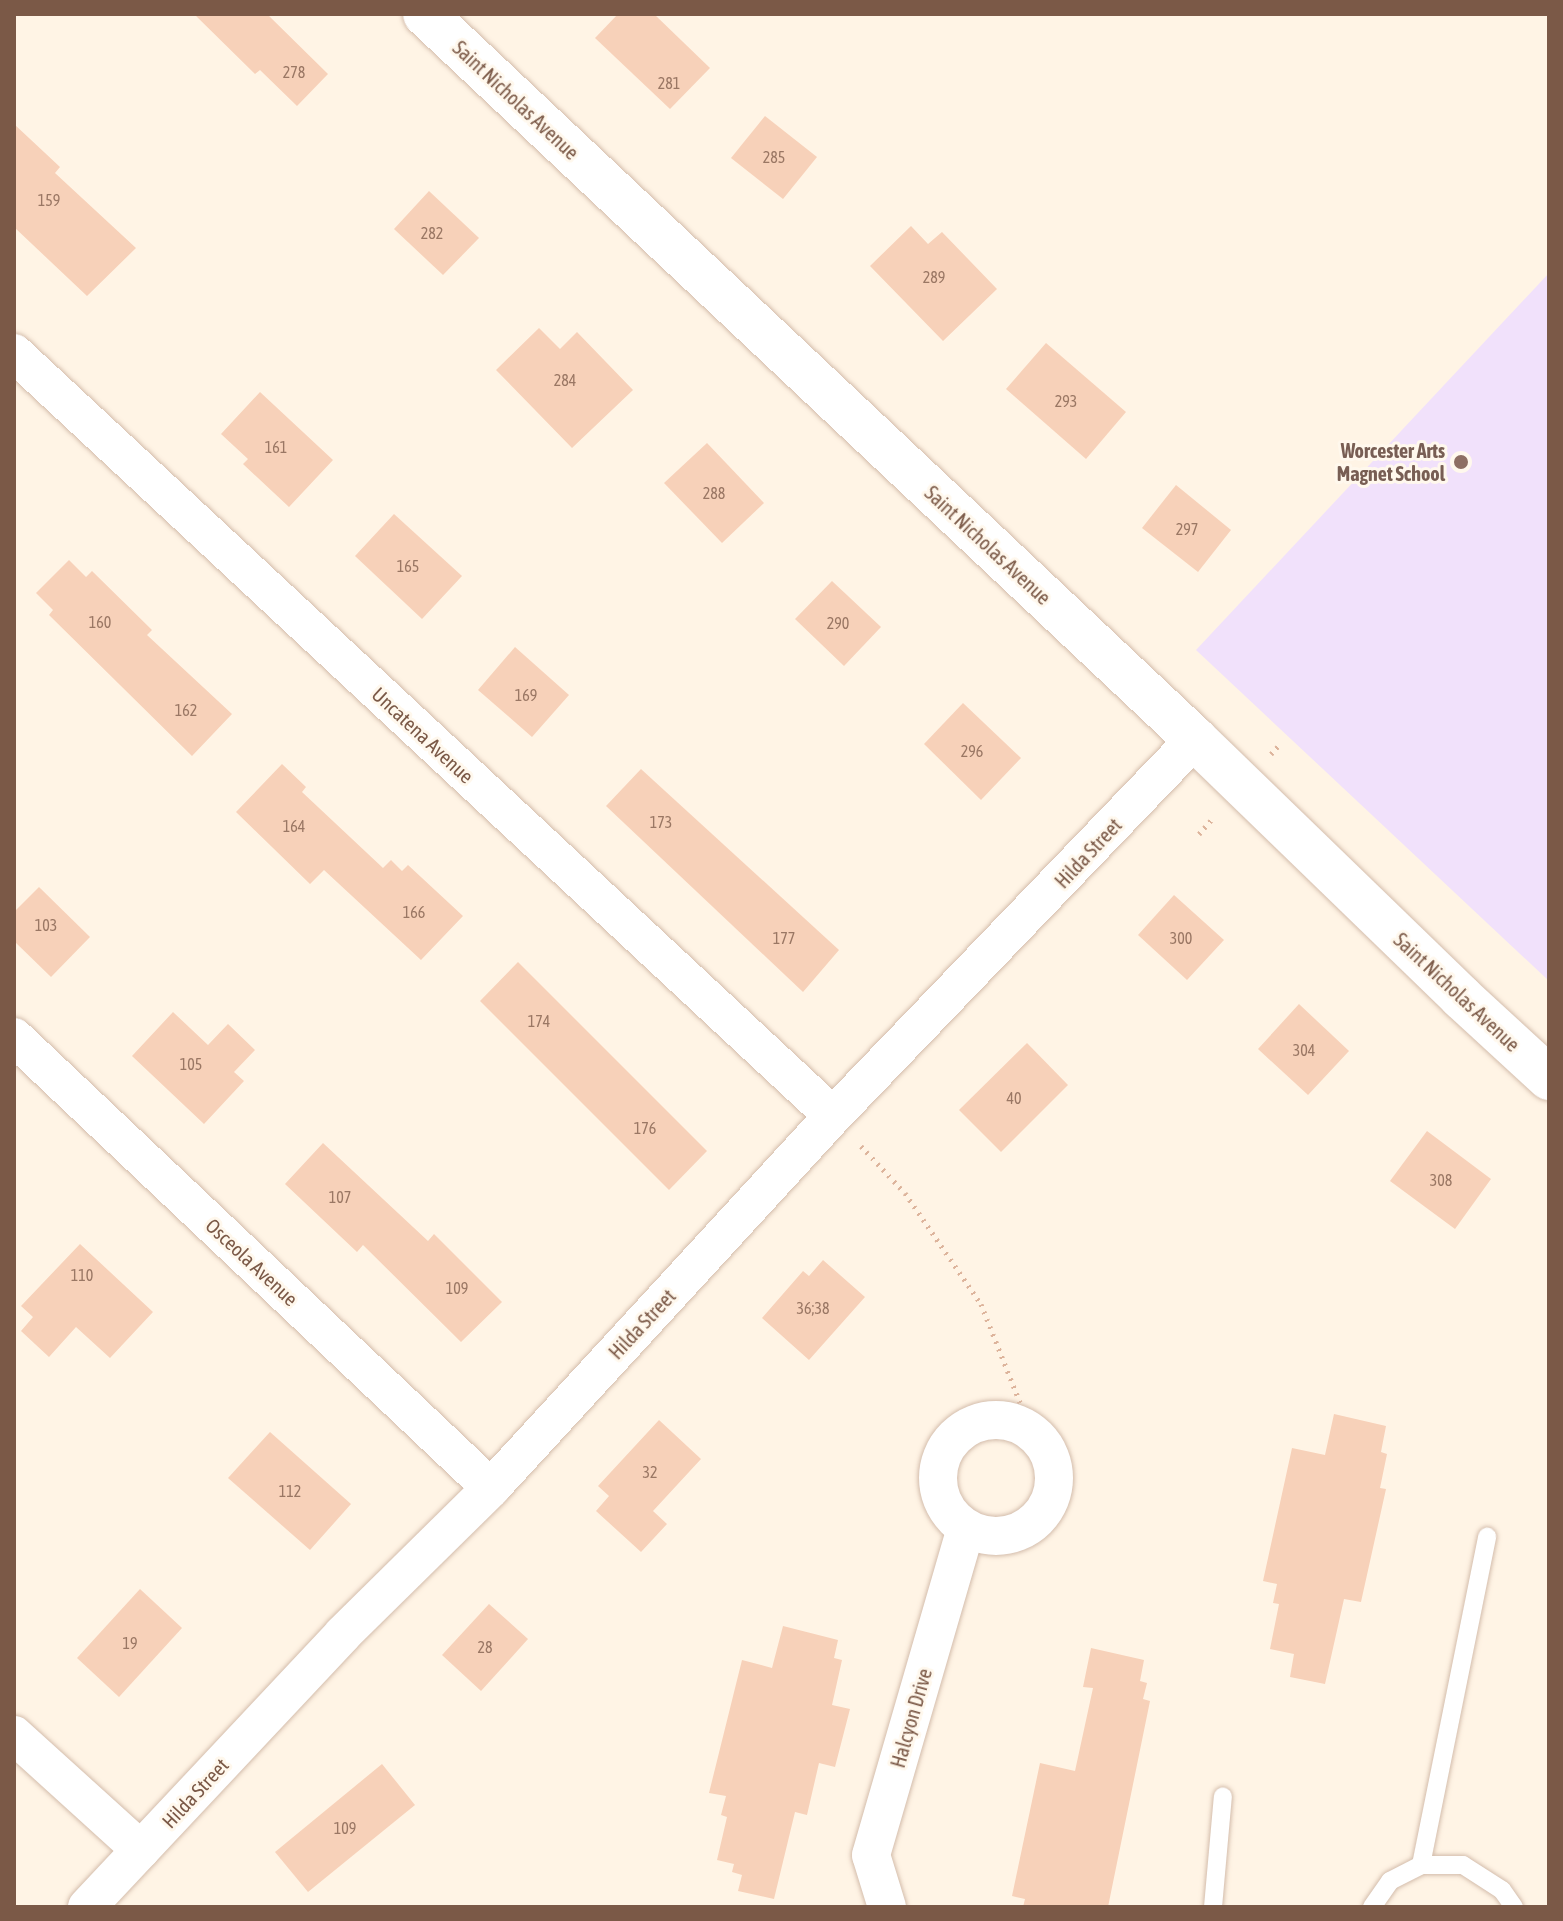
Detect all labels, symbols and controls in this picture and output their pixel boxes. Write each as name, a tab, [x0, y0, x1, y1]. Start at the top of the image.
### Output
street label: Saint Nicholas Avenue	[448, 36, 584, 164]
house number: 278	[283, 62, 305, 82]
house number: 281	[658, 73, 680, 93]
house number: 285	[763, 147, 785, 167]
house number: 159	[38, 190, 60, 210]
house number: 282	[421, 223, 443, 243]
house number: 289	[923, 267, 945, 287]
house number: 284	[554, 370, 576, 390]
house number: 293	[1055, 391, 1077, 411]
house number: 161	[265, 437, 287, 457]
place label: Worcester Arts Magnet School	[1337, 438, 1445, 485]
marker: Worcester Arts Magnet School	[1452, 453, 1470, 471]
street label: Saint Nicholas Avenue	[920, 481, 1056, 609]
house number: 288	[703, 483, 725, 503]
house number: 297	[1176, 519, 1198, 539]
house number: 165	[397, 556, 419, 576]
house number: 160	[89, 612, 111, 632]
house number: 290	[827, 613, 849, 633]
street label: Uncatena Avenue	[367, 682, 479, 788]
house number: 169	[515, 685, 537, 705]
house number: 162	[175, 700, 197, 720]
house number: 296	[961, 741, 983, 761]
house number: 173	[650, 812, 672, 832]
street label: Hilda Street	[1050, 813, 1126, 893]
house number: 164	[283, 816, 305, 836]
house number: 166	[403, 902, 425, 922]
house number: 103	[35, 915, 57, 935]
house number: 177	[773, 928, 795, 948]
house number: 300	[1170, 928, 1192, 948]
street label: Saint Nicholas Avenue	[1389, 928, 1525, 1056]
house number: 174	[528, 1011, 550, 1031]
house number: 304	[1293, 1040, 1315, 1060]
house number: 105	[180, 1054, 202, 1074]
house number: 40	[1006, 1088, 1022, 1108]
house number: 176	[634, 1118, 656, 1138]
house number: 308	[1430, 1170, 1452, 1190]
house number: 107	[329, 1187, 351, 1207]
street label: Osceola Avenue	[201, 1213, 303, 1311]
house number: 110	[71, 1265, 93, 1285]
house number: 109	[446, 1278, 468, 1298]
street label: Hilda Street	[604, 1284, 680, 1364]
house number: 36;38	[797, 1298, 829, 1318]
house number: 32	[642, 1462, 658, 1482]
house number: 112	[279, 1481, 301, 1501]
house number: 19	[122, 1633, 138, 1653]
house number: 28	[477, 1637, 493, 1657]
street label: Halcyon Drive	[885, 1666, 937, 1770]
street label: Hilda Street	[157, 1753, 233, 1833]
house number: 109	[334, 1818, 356, 1838]

